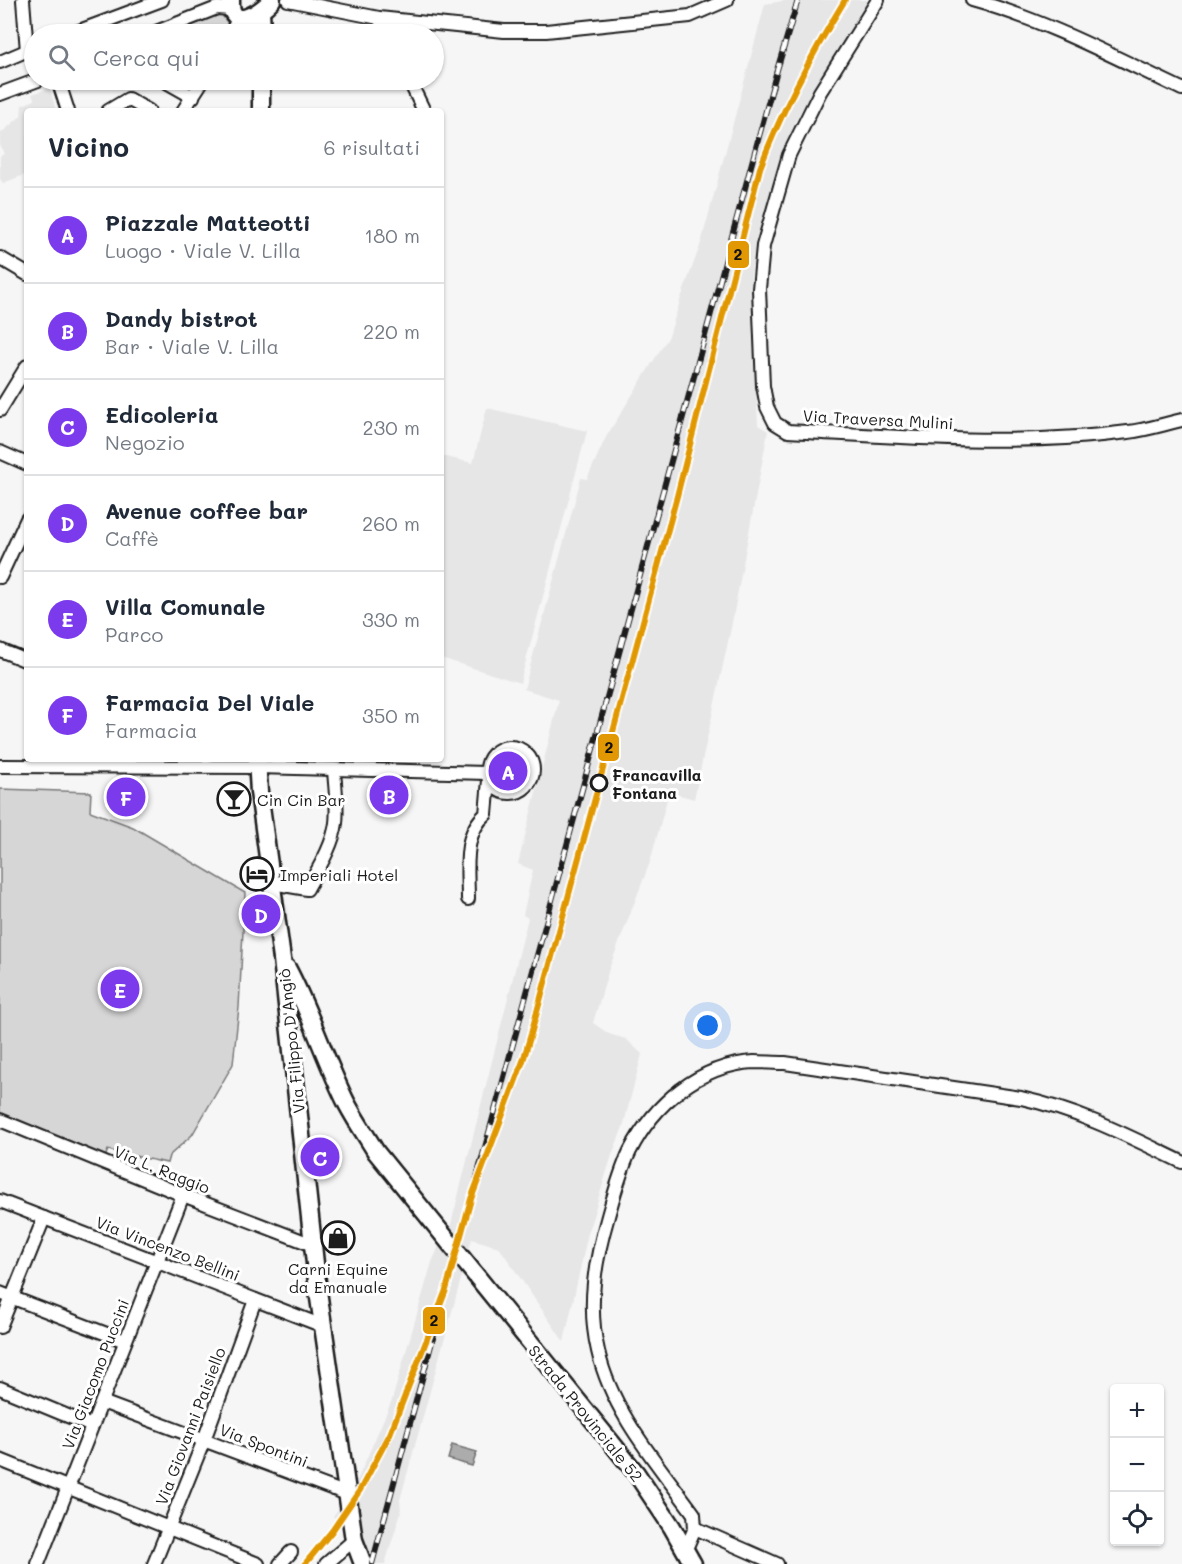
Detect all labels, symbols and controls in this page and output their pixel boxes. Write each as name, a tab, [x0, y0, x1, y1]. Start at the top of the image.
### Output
search box	[24, 24, 444, 90]
icon: search	[45, 41, 78, 74]
text: Cerca qui	[93, 43, 200, 72]
text: Vicino	[48, 130, 129, 164]
text: 6 risultati	[324, 134, 420, 160]
text: Piazzale Matteotti	[105, 208, 311, 237]
text: A	[61, 222, 74, 248]
text: 180 m	[364, 222, 420, 248]
text: Luogo · Viale V. Lilla	[105, 237, 301, 263]
line badge: 2	[727, 240, 750, 269]
text: 2	[734, 243, 743, 264]
text: Dandy bistrot	[105, 304, 258, 333]
text: B	[61, 318, 74, 344]
text: 220 m	[363, 318, 420, 344]
text: Bar · Viale V. Lilla	[105, 333, 279, 359]
text: Edicoleria	[105, 400, 218, 429]
street label: Via Traversa Mulini	[802, 405, 954, 433]
text: C	[60, 414, 75, 440]
text: 230 m	[362, 414, 420, 440]
text: Negozio	[105, 429, 185, 455]
text: Avenue coffee bar	[105, 496, 308, 525]
text: D	[60, 510, 75, 536]
text: 260 m	[362, 510, 420, 536]
text: Caffè	[105, 525, 159, 551]
text: Villa Comunale	[105, 592, 265, 621]
text: E	[61, 606, 74, 632]
text: 330 m	[362, 606, 420, 632]
text: Parco	[105, 621, 163, 647]
text: Farmacia Del Viale	[105, 688, 314, 717]
text: F	[61, 702, 74, 728]
text: 350 m	[362, 702, 420, 728]
text: Farmacia	[105, 717, 197, 743]
line badge: 2	[597, 733, 620, 762]
text: 2	[605, 736, 614, 757]
pin: A	[488, 748, 528, 794]
place label: Francavilla Fontana	[612, 764, 702, 803]
pin: B	[370, 772, 408, 818]
pin: F	[106, 774, 146, 820]
marker: Francavilla Fontana	[590, 774, 608, 792]
bar icon: Cin Cin Bar	[216, 781, 252, 817]
place label: Cin Cin Bar	[257, 789, 346, 810]
hotel icon: Imperiali Hotel	[239, 856, 275, 892]
place label: Imperiali Hotel	[280, 864, 398, 885]
pin: D	[242, 892, 280, 936]
pin: E	[100, 966, 140, 1012]
street label: Via Filippo D'Angiò	[273, 968, 309, 1114]
your location	[693, 1011, 722, 1040]
pin: C	[300, 1134, 340, 1180]
street label: Via L. Raggio	[111, 1140, 213, 1198]
street label: Via Vincenzo Bellini	[93, 1211, 243, 1285]
shop icon: Carni Equine da Emanuale	[320, 1220, 356, 1256]
place label: Carni Equine da Emanuale	[288, 1258, 388, 1297]
street label: Via Giacomo Puccini	[57, 1296, 133, 1452]
line badge: 2	[422, 1306, 446, 1335]
text: 2	[430, 1309, 439, 1330]
street label: Strada Provinciale 52	[524, 1340, 648, 1486]
street label: Via Giovanni Paisiello	[150, 1344, 230, 1508]
map controls	[1110, 1384, 1164, 1546]
button: +	[1110, 1384, 1164, 1438]
street label: Via Spontini	[217, 1418, 311, 1472]
button: −	[1110, 1438, 1164, 1492]
button: locate	[1110, 1492, 1164, 1546]

